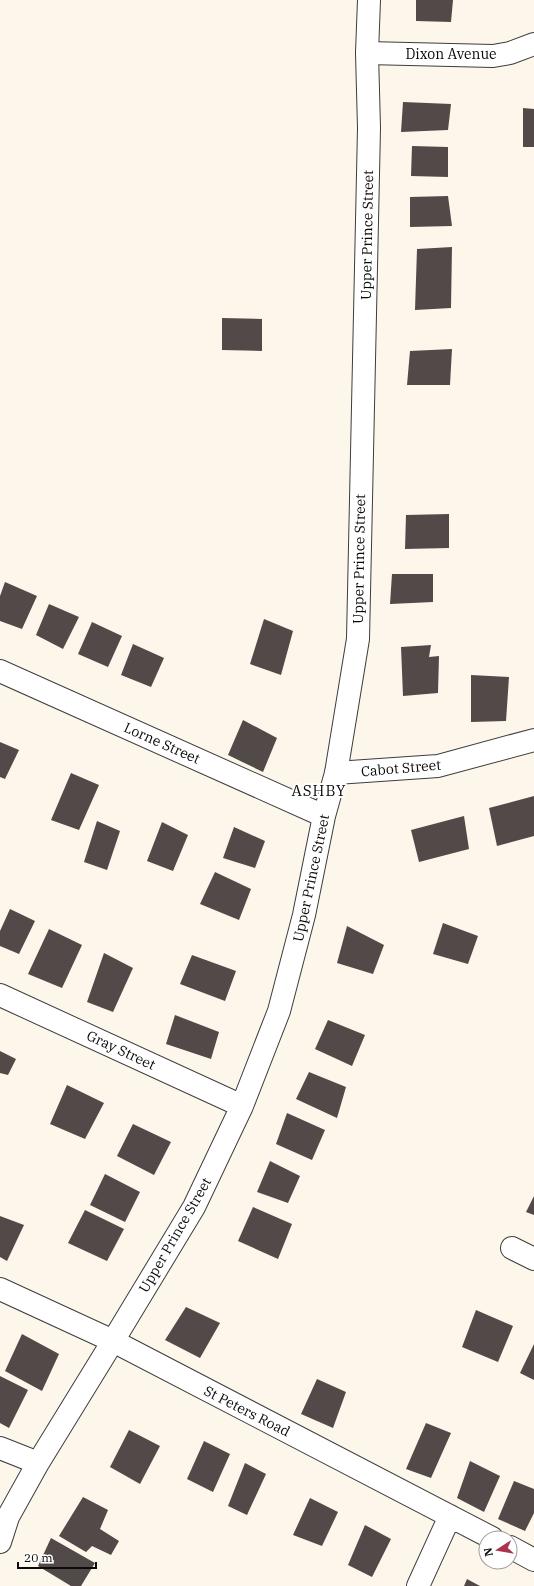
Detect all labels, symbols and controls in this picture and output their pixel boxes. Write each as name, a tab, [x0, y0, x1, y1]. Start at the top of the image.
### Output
street label: Dixon Avenue	[405, 45, 497, 63]
street label: Upper Prince Street	[357, 170, 377, 300]
street label: Upper Prince Street	[349, 494, 369, 624]
street label: Lorne Street	[121, 718, 203, 768]
street label: Cabot Street	[360, 756, 442, 780]
district label: ASHBY	[291, 781, 347, 800]
street label: Upper Prince Street	[289, 813, 333, 943]
street label: Gray Street	[84, 1026, 158, 1074]
street label: Upper Prince Street	[135, 1174, 215, 1296]
street label: St Peters Road	[201, 1382, 294, 1441]
north arrow	[478, 1530, 518, 1570]
scale bar	[18, 1544, 96, 1570]
text: N	[480, 1546, 496, 1558]
text: 20 m	[24, 1550, 53, 1565]

